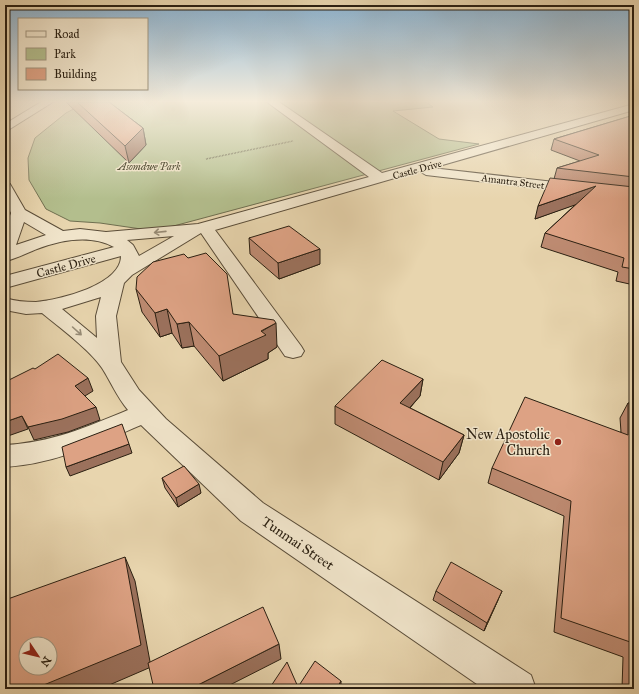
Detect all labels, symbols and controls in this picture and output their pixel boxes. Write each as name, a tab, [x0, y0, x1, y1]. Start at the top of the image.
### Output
legend	[18, 18, 148, 90]
text: Road	[54, 27, 80, 41]
text: Park	[54, 47, 76, 61]
text: Building	[54, 67, 97, 82]
street label: Castle Drive	[391, 158, 443, 182]
park label: Asomdwe Park	[117, 161, 181, 173]
street label: Amantra Street	[480, 172, 545, 192]
one-way arrow	[154, 229, 167, 236]
street label: Castle Drive	[35, 251, 97, 281]
one-way arrow	[72, 326, 82, 336]
place label: New Apostolic Church	[466, 426, 550, 459]
marker: New Apostolic Church	[553, 437, 563, 447]
street label: Tunmai Street	[258, 513, 337, 574]
north arrow	[18, 636, 58, 676]
text: N	[37, 654, 54, 670]

